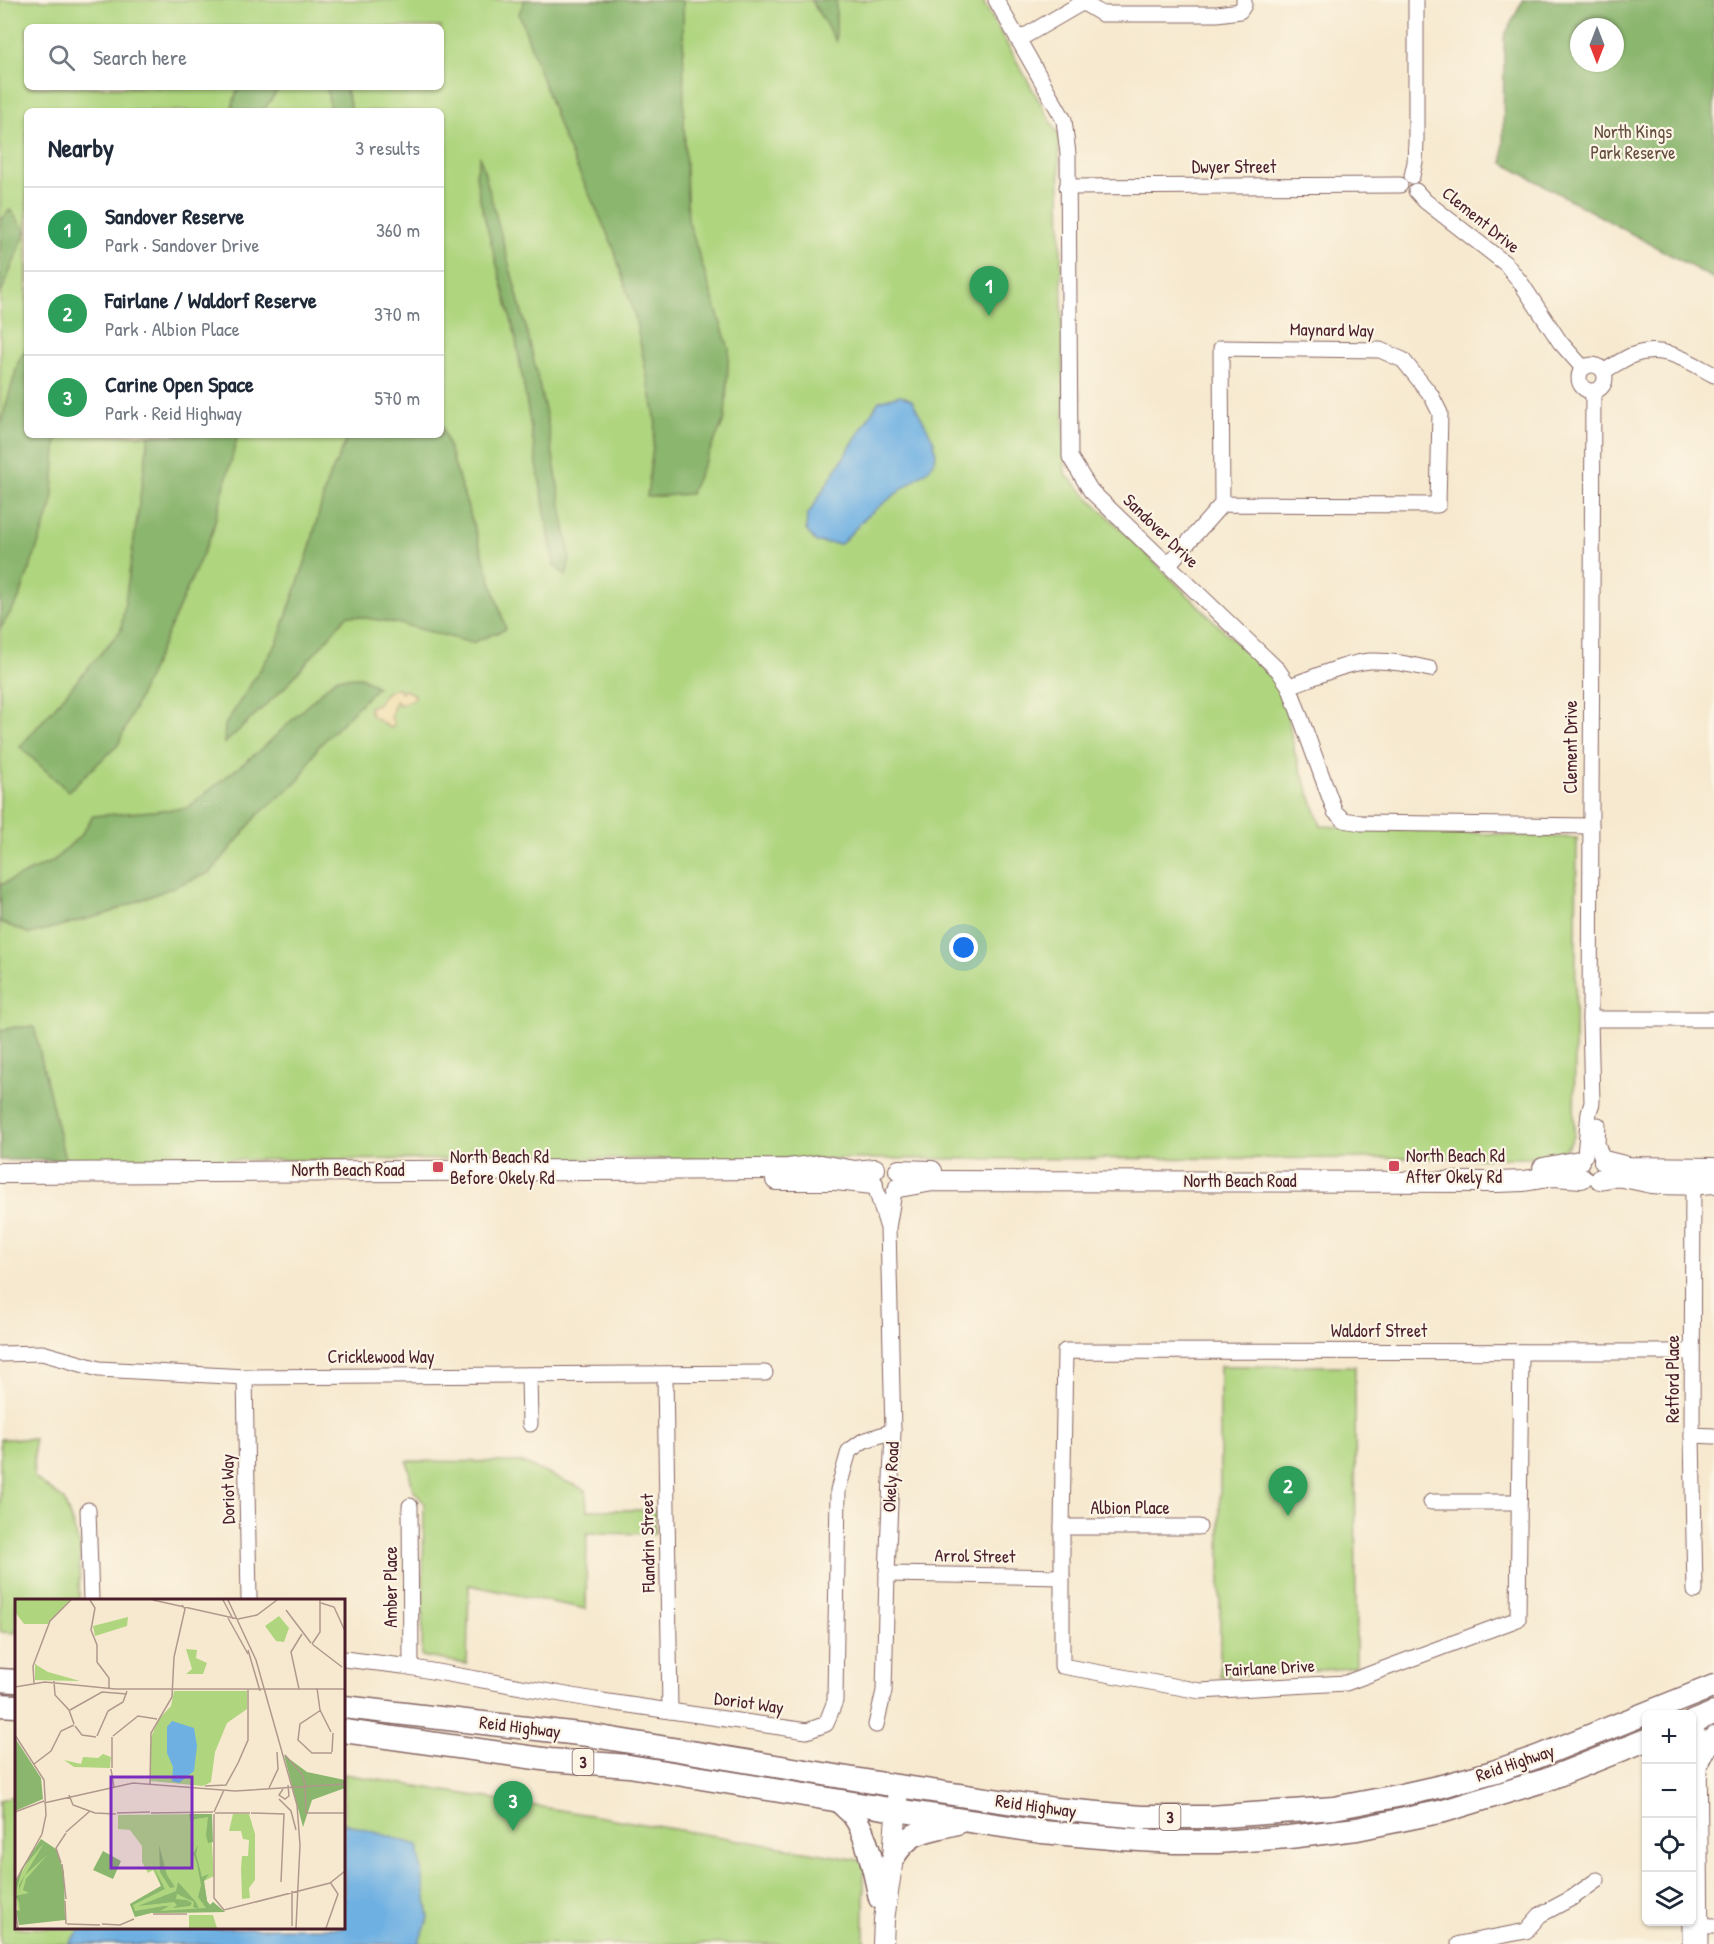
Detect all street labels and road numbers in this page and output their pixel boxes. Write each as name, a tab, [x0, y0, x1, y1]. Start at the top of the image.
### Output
street label: Dwyer Street	[1192, 154, 1277, 179]
street label: Clement Drive	[1437, 180, 1526, 259]
street label: Maynard Way	[1290, 316, 1375, 343]
street label: Sandover Drive	[1118, 488, 1205, 573]
street label: Clement Drive	[1558, 700, 1583, 794]
street label: North Beach Road	[291, 1157, 405, 1182]
street label: North Beach Road	[1183, 1168, 1297, 1193]
street label: Waldorf Street	[1331, 1318, 1428, 1343]
street label: Retford Place	[1660, 1335, 1685, 1423]
street label: Cricklewood Way	[328, 1344, 435, 1369]
street label: Okely Road	[876, 1441, 905, 1513]
street label: Doriot Way	[214, 1453, 241, 1524]
street label: Flandrin Street	[634, 1493, 661, 1594]
street label: Albion Place	[1090, 1495, 1170, 1520]
street label: Arrol Street	[934, 1542, 1016, 1569]
street label: Amber Place	[378, 1546, 403, 1628]
street label: Fairlane Drive	[1223, 1653, 1316, 1682]
street label: Doriot Way	[713, 1685, 786, 1720]
street label: Reid Highway	[478, 1709, 562, 1744]
street label: Reid Highway	[1472, 1737, 1558, 1788]
road number: 3	[572, 1749, 594, 1775]
street label: Reid Highway	[994, 1787, 1079, 1824]
road number: 3	[1160, 1804, 1180, 1830]

